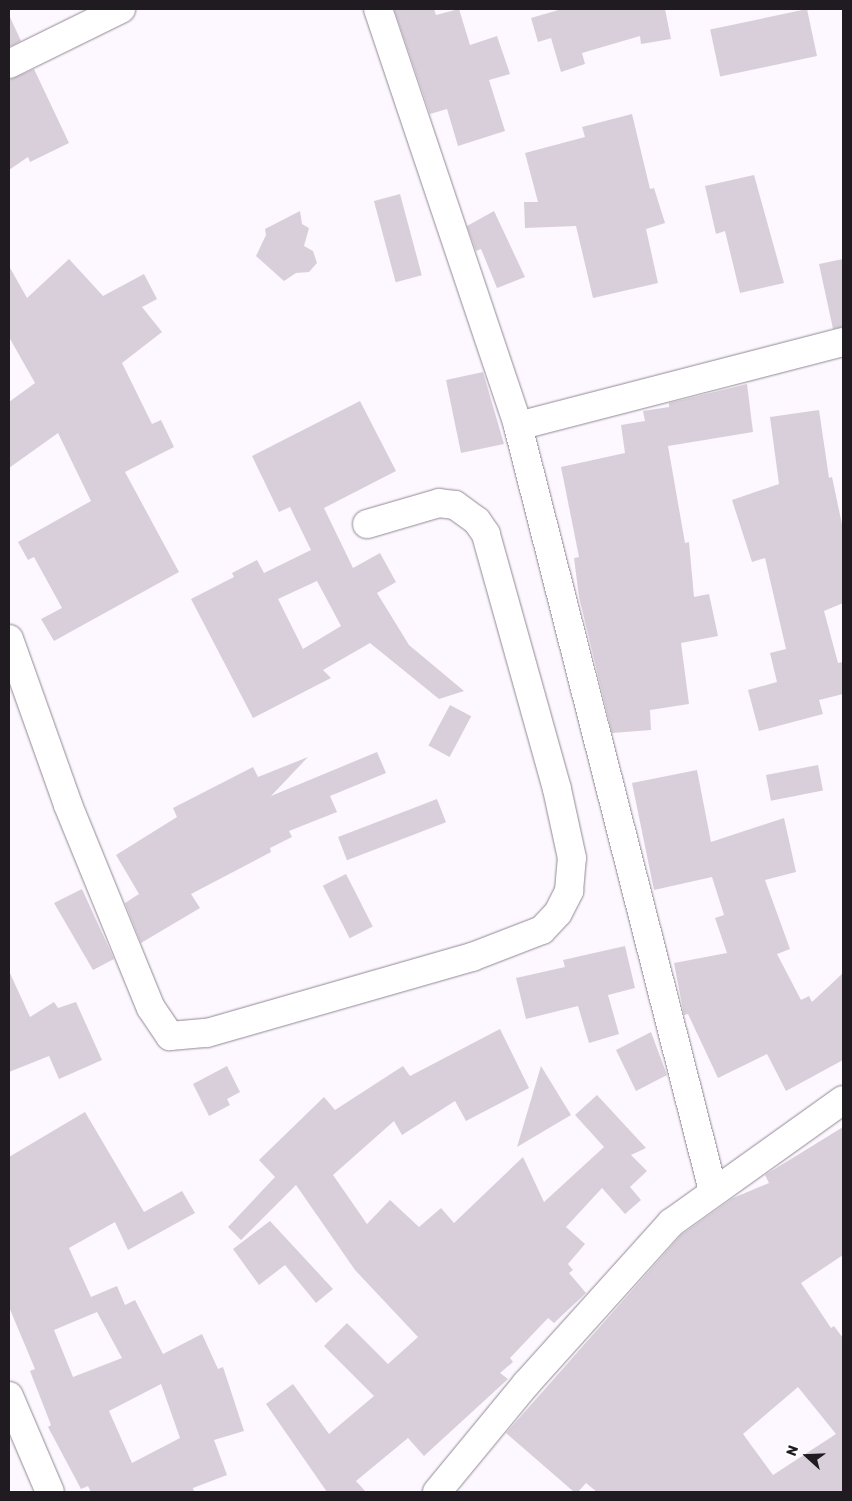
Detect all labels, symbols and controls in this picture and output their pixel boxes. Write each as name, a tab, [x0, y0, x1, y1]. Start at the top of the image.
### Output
north arrow	[782, 1431, 832, 1481]
text: N	[783, 1443, 802, 1458]

